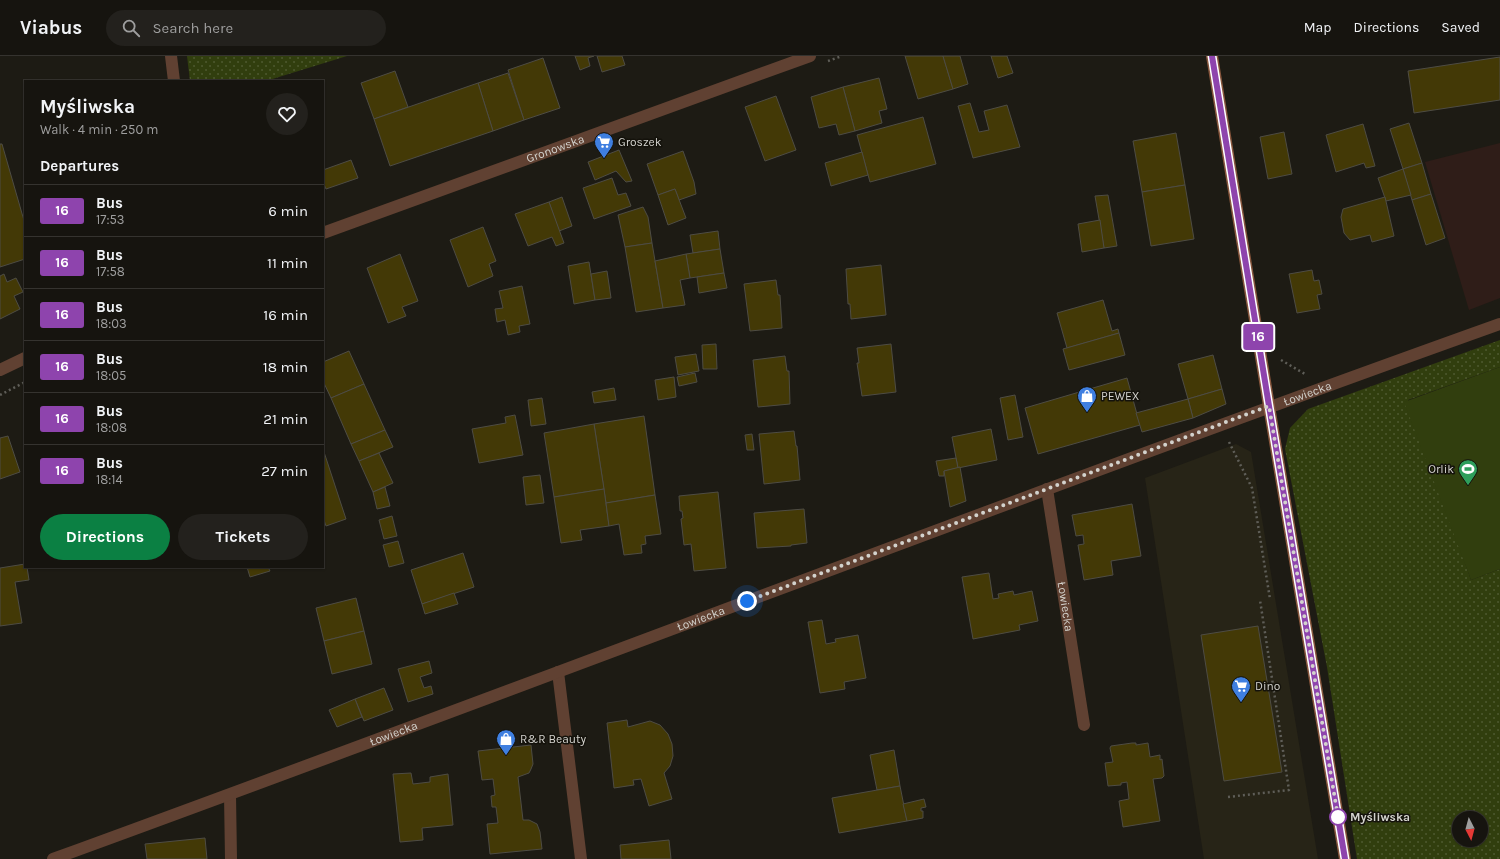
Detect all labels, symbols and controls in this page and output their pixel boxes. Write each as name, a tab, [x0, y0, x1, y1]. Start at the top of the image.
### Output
search box	[106, 10, 386, 46]
text: Viabus	[20, 17, 82, 39]
icon: search	[120, 17, 142, 39]
text: Search here	[152, 19, 233, 37]
text: Map	[1304, 19, 1332, 36]
text: Directions	[1354, 19, 1419, 36]
text: Saved	[1441, 19, 1480, 36]
button: heart	[266, 93, 308, 135]
text: Myśliwska	[40, 96, 135, 118]
text: Walk · 4 min · 250 m	[40, 122, 158, 137]
supermarket icon: Groszek	[593, 131, 615, 159]
street label: Gronowska	[524, 132, 586, 166]
place label: Groszek	[618, 135, 662, 149]
text: Departures	[40, 157, 119, 175]
text: Bus	[96, 194, 123, 212]
text: 16	[55, 202, 69, 219]
text: 6 min	[268, 202, 308, 220]
text: 17:53	[96, 212, 124, 227]
text: Bus	[96, 246, 123, 264]
text: 16	[55, 254, 69, 271]
text: 11 min	[267, 254, 308, 272]
text: 17:58	[96, 264, 125, 279]
text: Bus	[96, 298, 123, 316]
text: 16	[55, 306, 69, 323]
text: 16 min	[263, 306, 308, 324]
text: 18:03	[96, 316, 127, 331]
line badge: 16	[1240, 324, 1276, 350]
text: 16	[1251, 328, 1265, 345]
text: Bus	[96, 350, 123, 368]
text: 16	[55, 358, 69, 375]
text: 18 min	[263, 358, 308, 376]
text: 18:05	[96, 368, 126, 383]
street label: Łowiecka	[1281, 378, 1333, 409]
shop icon: PEWEX	[1076, 385, 1098, 413]
place label: PEWEX	[1101, 389, 1140, 403]
text: Bus	[96, 402, 123, 420]
text: 16	[55, 410, 69, 427]
text: 21 min	[263, 410, 308, 428]
text: 18:08	[96, 420, 127, 435]
text: Bus	[96, 454, 123, 472]
sports icon: Orlik	[1457, 458, 1479, 486]
text: 16	[55, 462, 69, 479]
text: 27 min	[261, 462, 308, 480]
place label: Orlik	[1428, 462, 1454, 476]
text: 18:14	[96, 472, 123, 487]
button: Directions	[40, 514, 170, 560]
button: Tickets	[178, 514, 308, 560]
street label: Łowiecka	[1055, 581, 1076, 632]
your location	[737, 591, 757, 611]
street label: Łowiecka	[675, 603, 727, 634]
supermarket icon: Dino	[1230, 675, 1252, 703]
place label: Dino	[1255, 679, 1280, 693]
street label: Łowiecka	[368, 718, 420, 749]
shop icon: R&R Beauty	[495, 728, 517, 756]
place label: R&R Beauty	[520, 732, 587, 746]
marker: Myśliwska	[1329, 808, 1347, 826]
place label: Myśliwska	[1350, 810, 1410, 824]
north arrow	[1452, 811, 1488, 847]
map controls	[1452, 811, 1488, 847]

